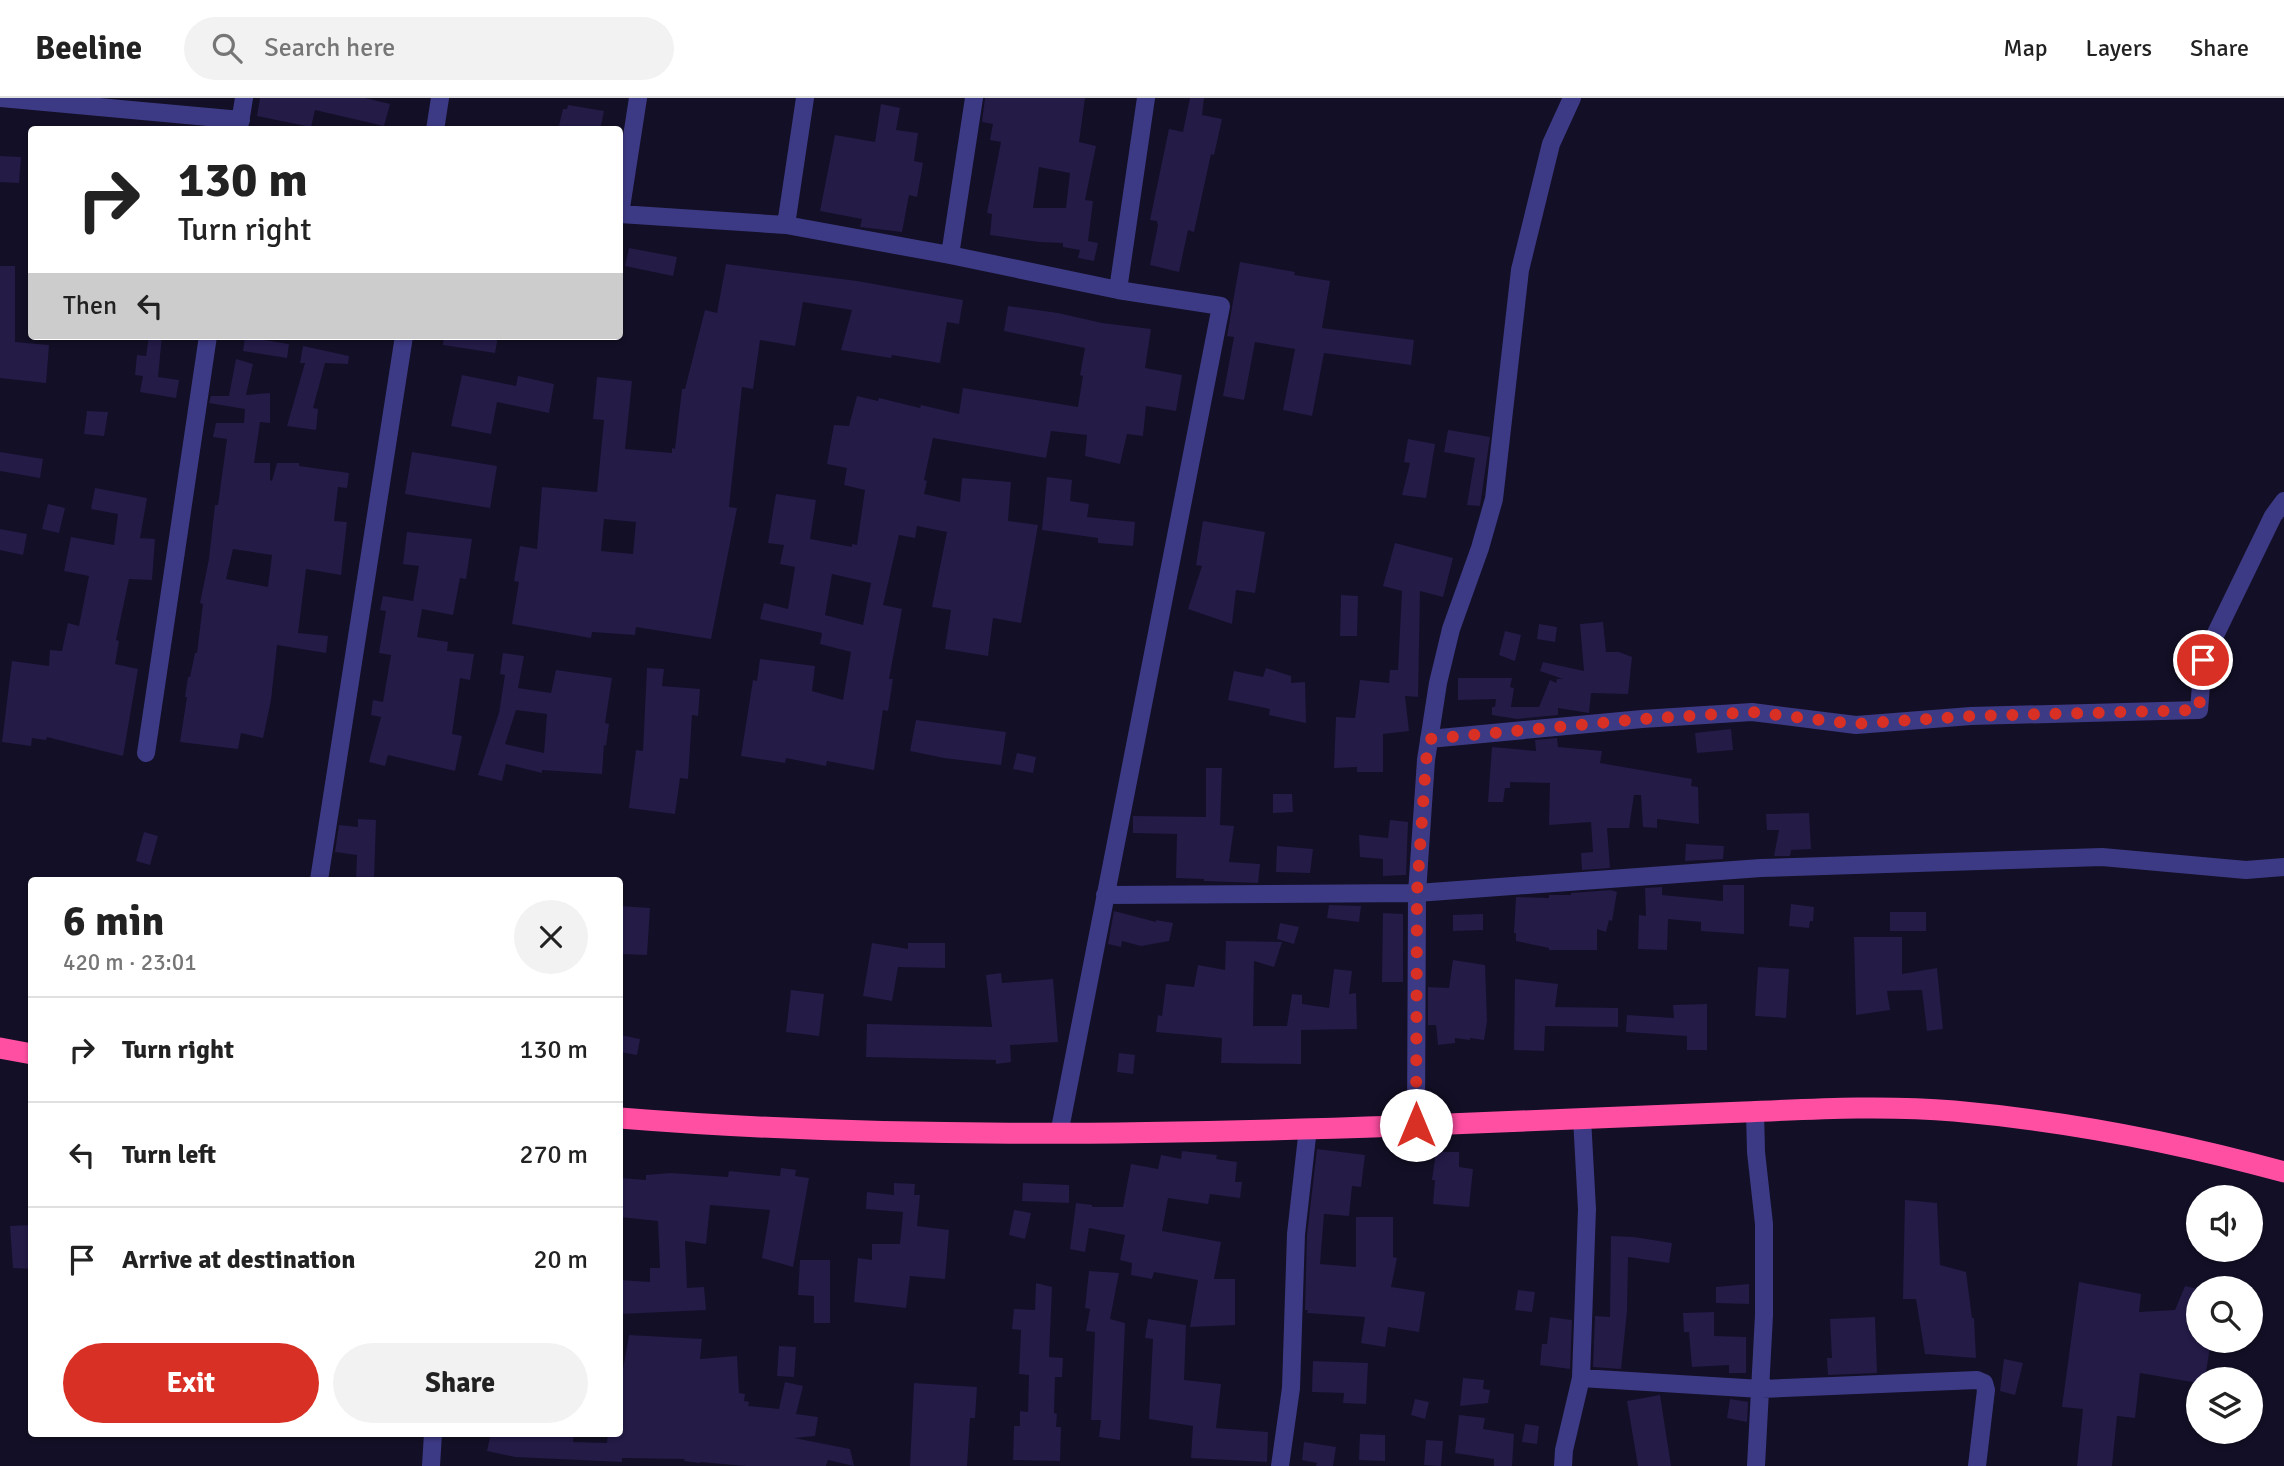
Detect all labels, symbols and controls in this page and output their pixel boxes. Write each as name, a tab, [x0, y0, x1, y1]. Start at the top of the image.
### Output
search box	[184, 17, 674, 80]
text: Beeline	[35, 28, 142, 69]
icon: search	[208, 29, 246, 67]
text: Search here	[264, 32, 395, 64]
text: Map	[2003, 33, 2048, 63]
text: Layers	[2086, 33, 2152, 63]
text: Share	[2190, 33, 2249, 63]
text: 130 m	[178, 150, 308, 210]
icon: right	[63, 154, 154, 245]
text: Turn right	[178, 210, 311, 249]
icon: left	[131, 287, 169, 325]
text: Then	[63, 290, 117, 322]
pin	[2173, 630, 2233, 690]
icon: arrive	[2184, 641, 2222, 679]
text: 6 min	[63, 896, 164, 947]
button: close	[514, 900, 588, 974]
text: 420 m · 23:01	[63, 948, 197, 977]
icon: right	[63, 1031, 101, 1069]
text: Turn right	[122, 1034, 234, 1066]
text: 130 m	[519, 1034, 588, 1066]
position arrow	[1379, 1088, 1453, 1162]
icon: left	[63, 1136, 101, 1174]
text: Turn left	[122, 1139, 216, 1171]
text: 270 m	[519, 1139, 588, 1171]
map controls	[2186, 1185, 2263, 1444]
button: sound	[2186, 1185, 2263, 1262]
icon: arrive	[63, 1241, 101, 1279]
text: Arrive at destination	[122, 1244, 355, 1276]
text: 20 m	[533, 1244, 588, 1276]
button: search	[2186, 1276, 2263, 1353]
button: Exit	[63, 1343, 319, 1423]
button: Share	[333, 1343, 588, 1423]
button: layers	[2186, 1367, 2263, 1444]

